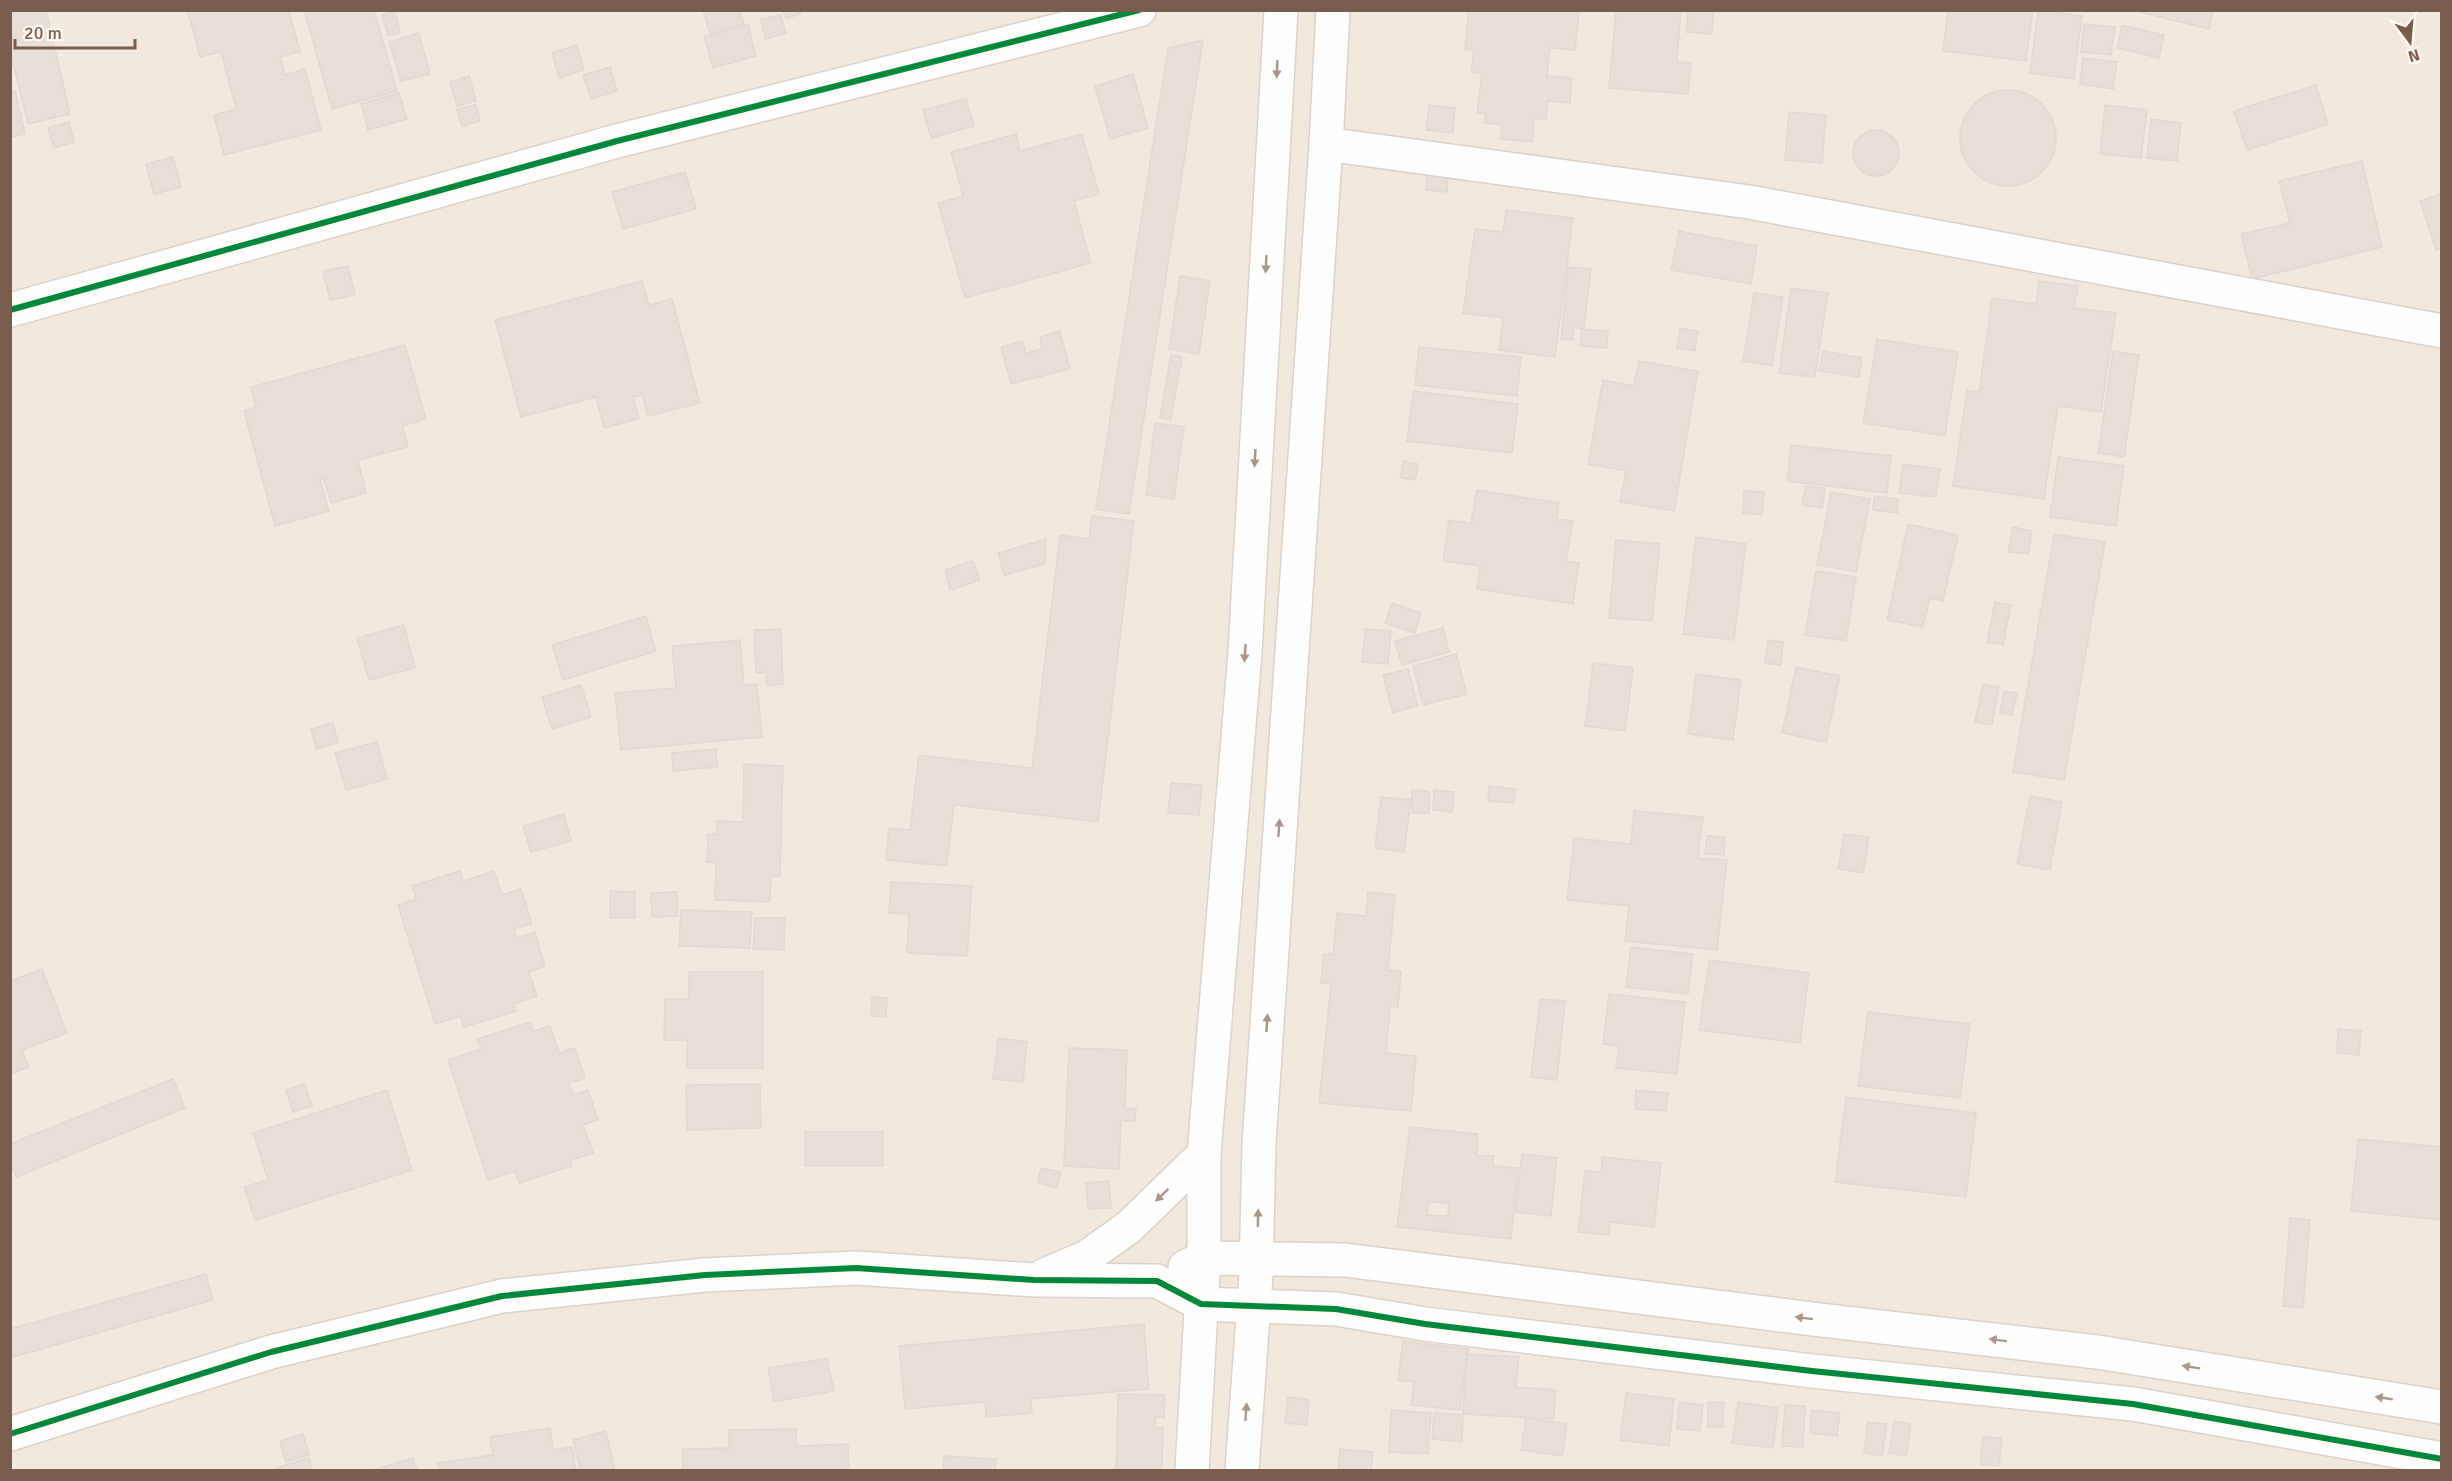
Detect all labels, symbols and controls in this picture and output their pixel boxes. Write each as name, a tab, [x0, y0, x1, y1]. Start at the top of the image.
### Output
scale bar	[15, 12, 135, 50]
north arrow	[2380, 12, 2440, 72]
text: 20 m	[24, 22, 62, 44]
text: N	[2406, 44, 2422, 67]
one-way arrow	[1273, 59, 1282, 78]
one-way arrow	[1261, 254, 1271, 273]
one-way arrow	[1251, 449, 1260, 468]
one-way arrow	[1240, 644, 1250, 663]
one-way arrow	[1275, 819, 1284, 838]
one-way arrow	[1262, 1013, 1272, 1032]
one-way arrow	[1156, 1187, 1170, 1201]
one-way arrow	[1253, 1208, 1262, 1227]
one-way arrow	[1795, 1313, 1814, 1323]
one-way arrow	[1988, 1335, 2007, 1345]
one-way arrow	[2182, 1362, 2201, 1371]
one-way arrow	[2374, 1393, 2393, 1402]
one-way arrow	[1241, 1403, 1251, 1422]

